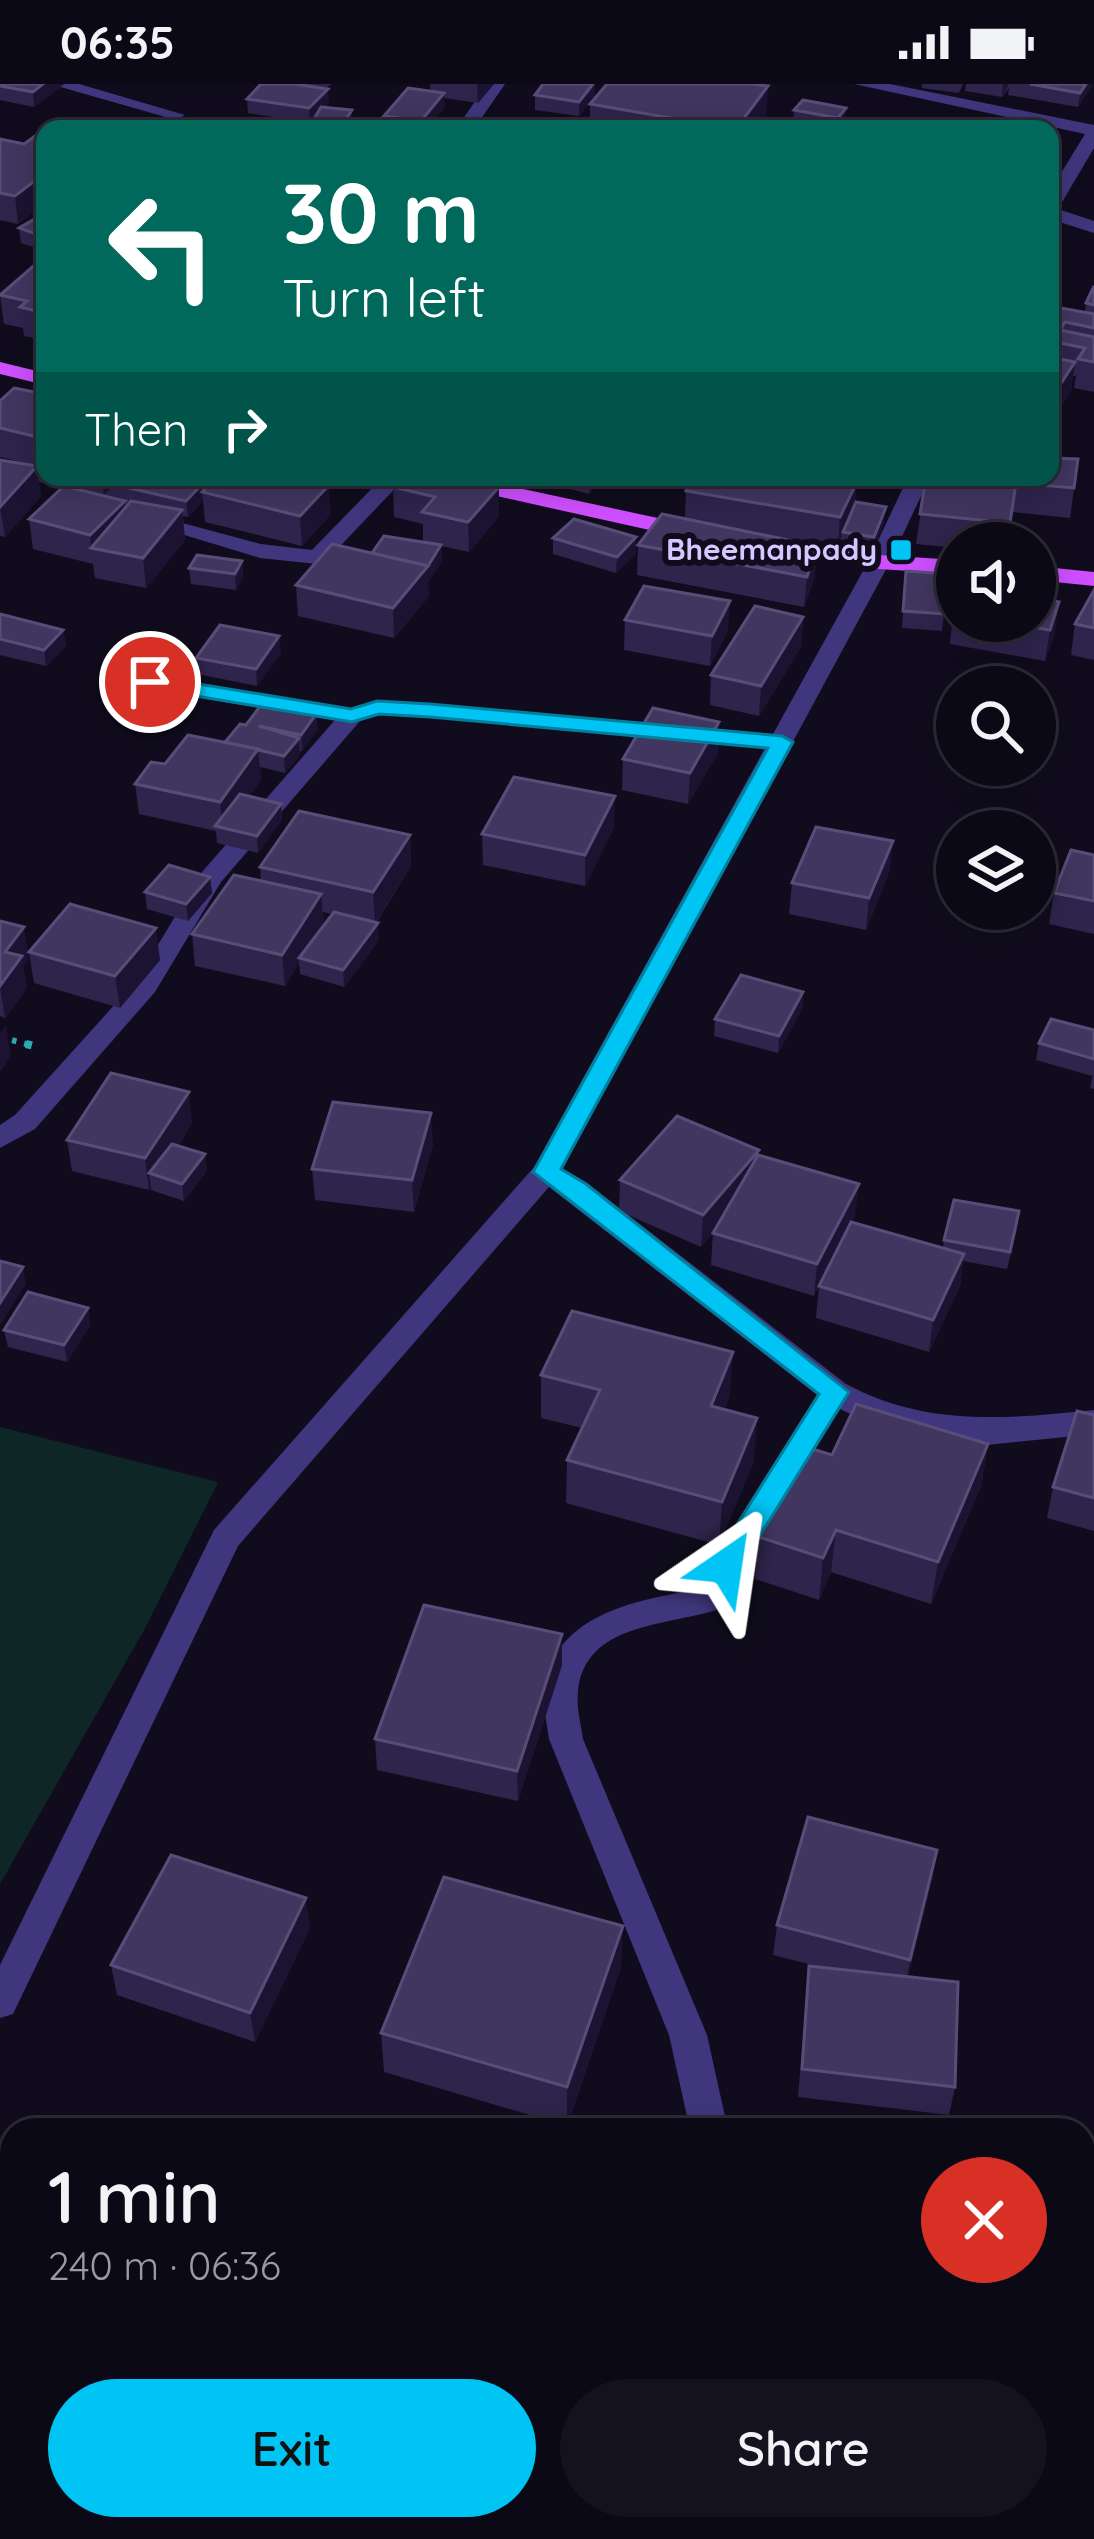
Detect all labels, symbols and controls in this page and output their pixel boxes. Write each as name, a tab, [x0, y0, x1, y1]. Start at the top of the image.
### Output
text: 06:35	[60, 14, 175, 70]
text: 30 m	[282, 159, 480, 264]
icon: left	[84, 168, 240, 324]
text: Turn left	[282, 263, 486, 331]
icon: right	[212, 396, 278, 462]
text: Then	[84, 401, 188, 457]
map controls	[936, 522, 1056, 930]
button: sound	[936, 522, 1056, 642]
place label: Bheemanpady	[666, 530, 877, 568]
marker: Bheemanpady	[888, 537, 914, 563]
pin	[99, 631, 201, 733]
icon: arrive	[117, 649, 183, 715]
button: search	[936, 666, 1056, 786]
button: layers	[936, 810, 1056, 930]
position arrow	[663, 1503, 789, 1629]
text: 1 min	[48, 2151, 221, 2241]
button: close	[921, 2157, 1047, 2283]
text: 240 m · 06:36	[48, 2241, 281, 2290]
button: Exit	[48, 2379, 536, 2517]
button: Share	[560, 2379, 1047, 2517]

